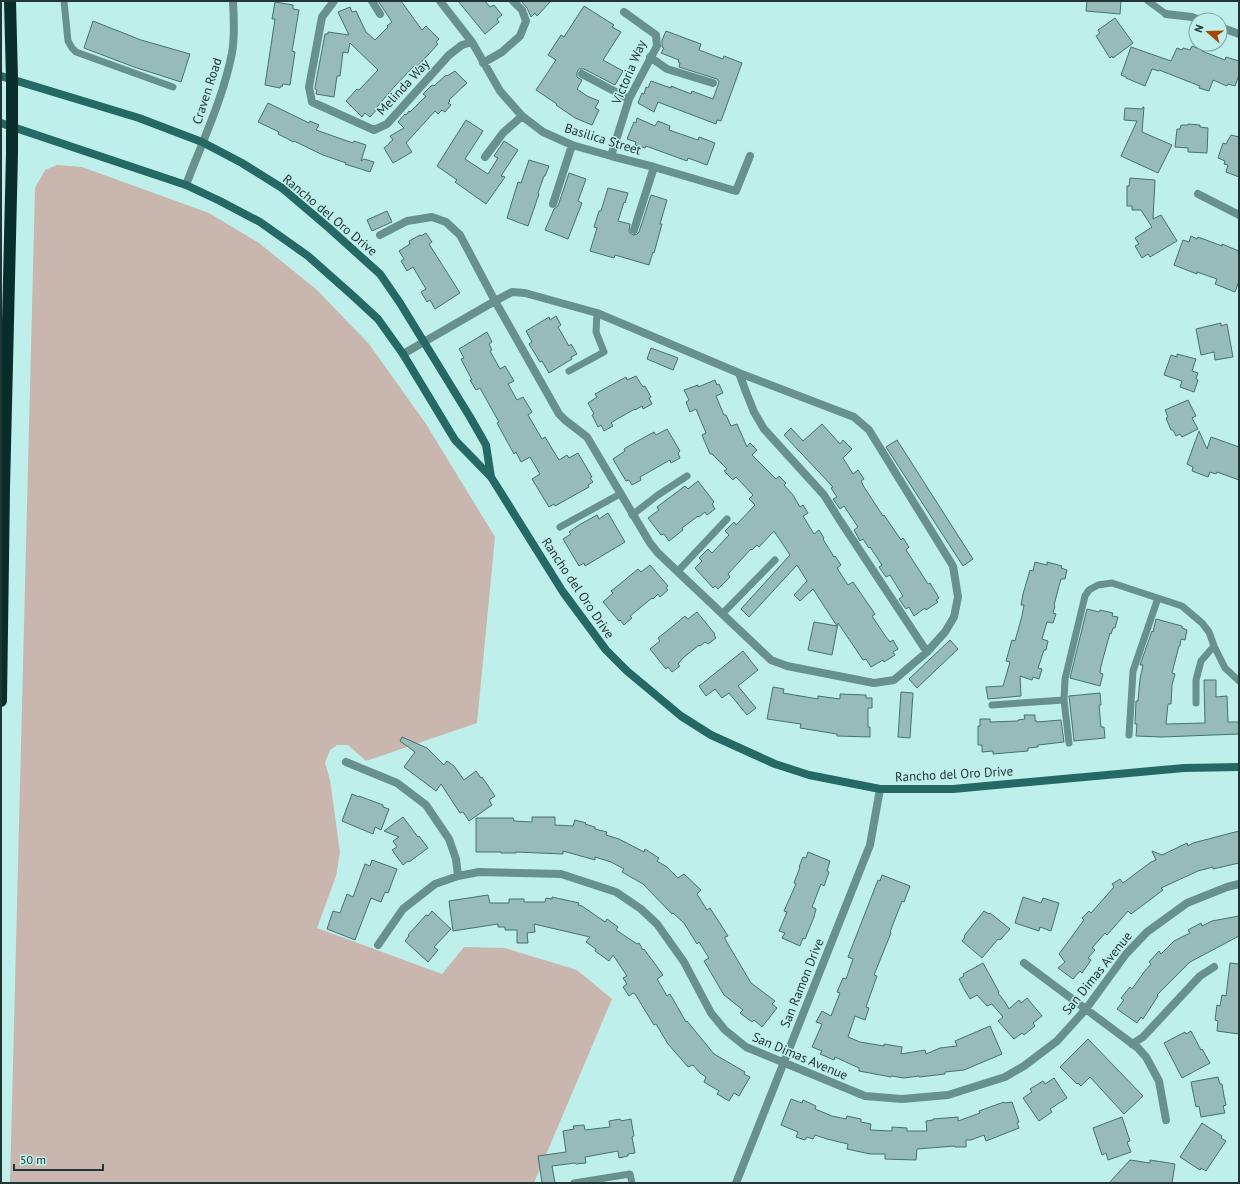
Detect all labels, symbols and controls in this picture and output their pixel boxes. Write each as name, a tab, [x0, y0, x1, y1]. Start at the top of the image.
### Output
north arrow	[1188, 12, 1228, 52]
text: N	[1191, 23, 1206, 34]
street label: Victoria Way	[607, 37, 650, 108]
street label: Melinda Way	[373, 55, 433, 119]
street label: Craven Road	[188, 56, 226, 126]
street label: Basilica Street	[563, 119, 644, 159]
street label: Rancho del Oro Drive	[279, 170, 381, 260]
street label: Rancho del Oro Drive	[538, 534, 618, 642]
street label: Rancho del Oro Drive	[894, 762, 1014, 786]
street label: San Dimas Avenue	[1058, 928, 1136, 1018]
street label: San Ramon Drive	[776, 936, 828, 1030]
street label: San Dimas Avenue	[750, 1028, 850, 1084]
scale bar	[14, 1146, 103, 1172]
text: 50 m	[20, 1152, 46, 1167]

